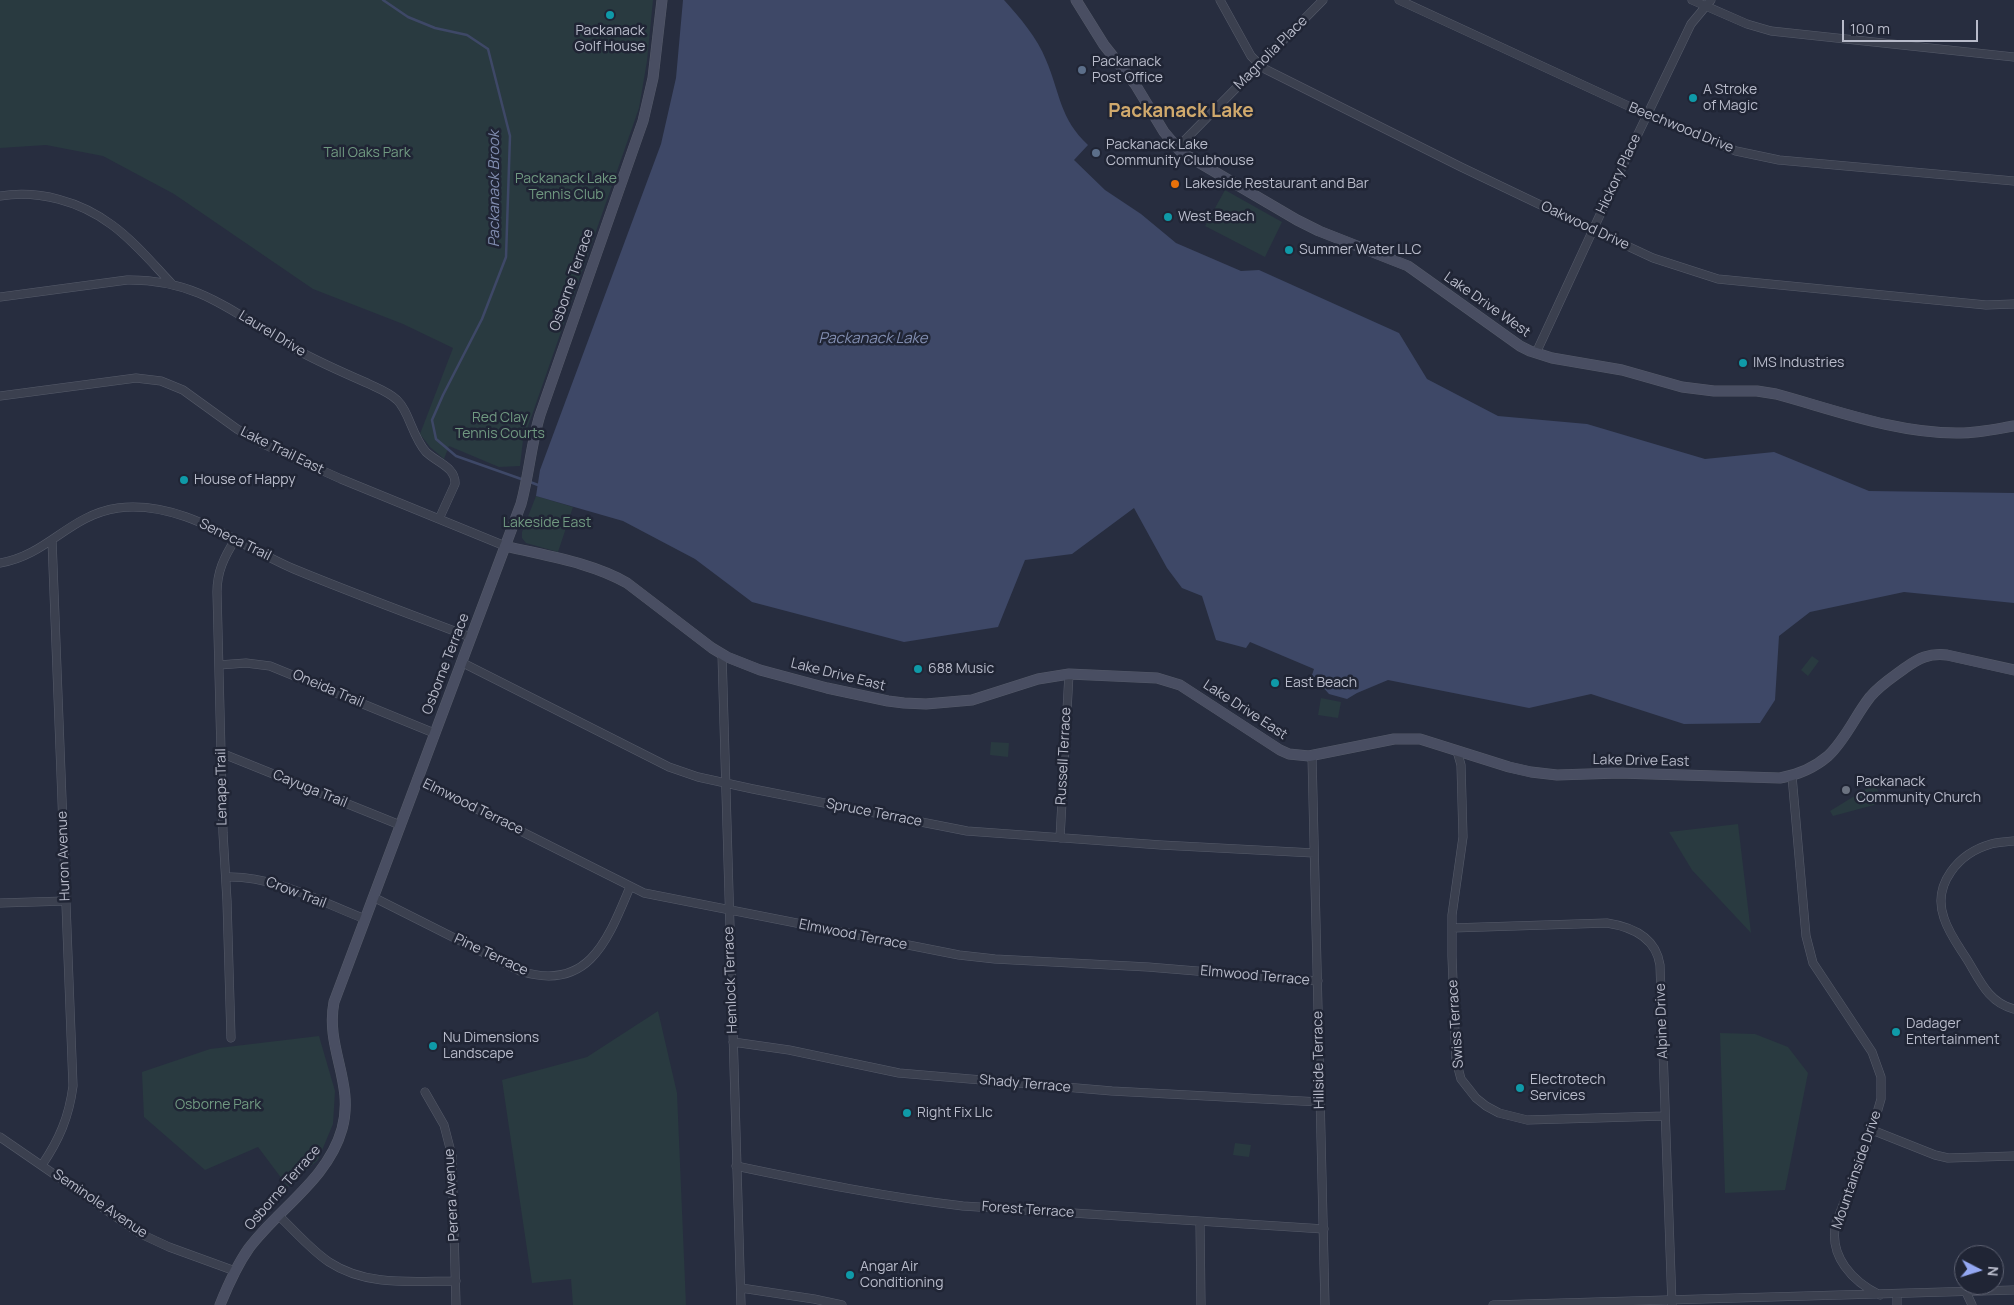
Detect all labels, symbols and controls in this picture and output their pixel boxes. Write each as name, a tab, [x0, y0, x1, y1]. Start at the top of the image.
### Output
marker: Packanack Golf House	[604, 9, 616, 21]
scale bar	[1844, 10, 1980, 42]
street label: Magnolia Place	[1231, 13, 1311, 93]
text: 100 m	[1850, 18, 1890, 39]
place label: Packanack Golf House	[575, 23, 645, 56]
place label: Packanack Post Office	[1092, 54, 1163, 86]
marker: Packanack Post Office	[1076, 64, 1088, 76]
place label: A Stroke of Magic	[1703, 82, 1758, 114]
marker: A Stroke of Magic	[1687, 92, 1699, 104]
street label: Beechwood Drive	[1626, 99, 1736, 157]
district label: Packanack Lake	[1108, 101, 1254, 123]
water label: Packanack Brook	[486, 131, 504, 247]
street label: Hickory Place	[1593, 131, 1645, 217]
place label: Packanack Lake Community Clubhouse	[1106, 137, 1254, 170]
park label: Tall Oaks Park	[323, 145, 411, 161]
marker: Packanack Lake Community Clubhouse	[1090, 147, 1102, 159]
park label: Packanack Lake Tennis Club	[515, 171, 617, 203]
place label: Lakeside Restaurant and Bar	[1185, 176, 1369, 192]
marker: Lakeside Restaurant and Bar	[1169, 178, 1181, 190]
street label: Oakwood Drive	[1538, 198, 1632, 254]
place label: West Beach	[1178, 209, 1255, 225]
marker: West Beach	[1162, 211, 1174, 223]
street label: Osborne Terrace	[547, 227, 597, 333]
place label: Summer Water LLC	[1299, 242, 1422, 258]
marker: Summer Water LLC	[1283, 244, 1295, 256]
street label: Lake Drive West	[1441, 269, 1533, 341]
street label: Laurel Drive	[235, 307, 309, 361]
water label: Packanack Lake	[818, 330, 928, 348]
place label: IMS Industries	[1753, 355, 1844, 371]
marker: IMS Industries	[1737, 357, 1749, 369]
park label: Red Clay Tennis Courts	[455, 410, 545, 442]
street label: Lake Trail East	[237, 424, 327, 478]
place label: House of Happy	[194, 472, 296, 488]
marker: House of Happy	[178, 474, 190, 486]
street label: Seneca Trail	[196, 515, 274, 565]
park label: Lakeside East	[503, 515, 591, 531]
street label: Osborne Terrace	[419, 611, 473, 717]
street label: Lake Drive East	[789, 655, 887, 695]
place label: 688 Music	[928, 661, 994, 677]
marker: 688 Music	[912, 663, 924, 675]
street label: Oneida Trail	[290, 667, 366, 711]
place label: East Beach	[1285, 675, 1357, 691]
street label: Lake Drive East	[1200, 677, 1290, 743]
marker: East Beach	[1269, 677, 1281, 689]
street label: Russell Terrace	[1053, 707, 1075, 805]
street label: Lenape Trail	[213, 748, 231, 826]
street label: Lake Drive East	[1592, 752, 1690, 770]
street label: Cayuga Trail	[270, 766, 350, 812]
place label: Packanack Community Church	[1856, 774, 1981, 806]
street label: Elmwood Terrace	[420, 775, 526, 839]
marker: Packanack Community Church	[1840, 784, 1852, 796]
street label: Spruce Terrace	[825, 795, 923, 831]
street label: Huron Avenue	[54, 811, 74, 901]
street label: Crow Trail	[263, 874, 329, 912]
street label: Elmwood Terrace	[797, 916, 909, 954]
street label: Hemlock Terrace	[721, 926, 741, 1034]
street label: Pine Terrace	[451, 931, 531, 979]
street label: Elmwood Terrace	[1199, 963, 1311, 989]
street label: Swiss Terrace	[1445, 979, 1467, 1069]
street label: Alpine Drive	[1652, 983, 1672, 1059]
street label: Hillside Terrace	[1310, 1011, 1328, 1109]
place label: Dadager Entertainment	[1906, 1016, 2000, 1048]
marker: Dadager Entertainment	[1890, 1026, 1902, 1038]
place label: Nu Dimensions Landscape	[443, 1030, 539, 1062]
marker: Nu Dimensions Landscape	[427, 1040, 439, 1052]
street label: Shady Terrace	[978, 1072, 1072, 1096]
place label: Electrotech Services	[1530, 1072, 1606, 1104]
marker: Electrotech Services	[1514, 1082, 1526, 1094]
park label: Osborne Park	[175, 1097, 261, 1113]
place label: Right Fix Llc	[917, 1105, 993, 1121]
marker: Right Fix Llc	[901, 1107, 913, 1119]
street label: Mountainside Drive	[1829, 1109, 1885, 1231]
street label: Osborne Terrace	[242, 1142, 324, 1234]
street label: Perera Avenue	[441, 1148, 463, 1242]
street label: Seminole Avenue	[50, 1166, 150, 1242]
street label: Forest Terrace	[981, 1198, 1075, 1222]
north arrow	[1954, 1245, 2004, 1295]
place label: Angar Air Conditioning	[860, 1259, 943, 1292]
text: N	[1984, 1265, 2003, 1277]
marker: Angar Air Conditioning	[844, 1269, 856, 1281]

